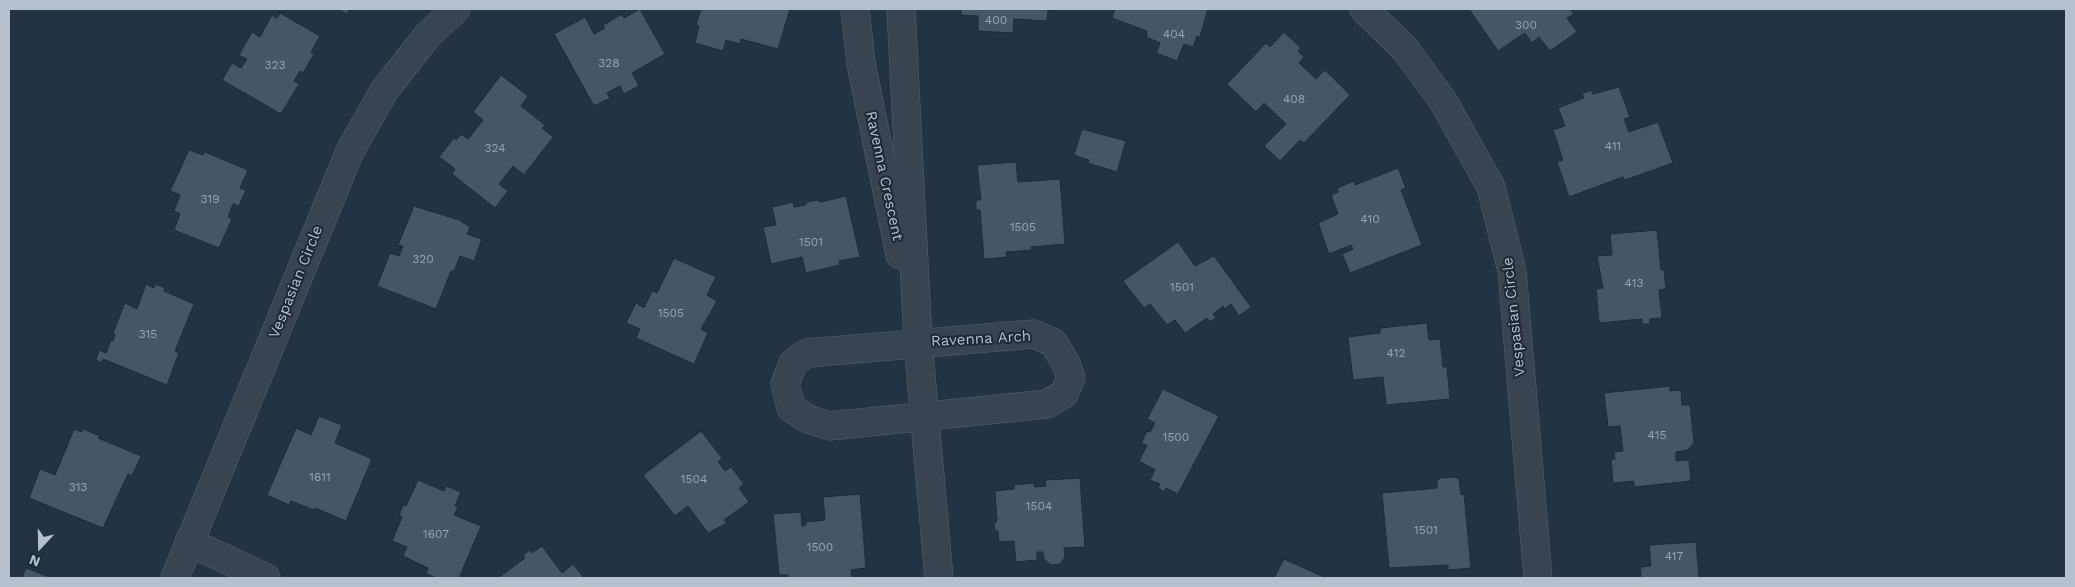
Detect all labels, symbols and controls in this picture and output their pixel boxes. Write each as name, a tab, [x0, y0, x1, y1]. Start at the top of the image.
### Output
house number: 400	[985, 13, 1007, 27]
house number: 300	[1515, 18, 1537, 32]
house number: 404	[1163, 27, 1185, 41]
house number: 328	[598, 56, 620, 70]
house number: 323	[265, 58, 285, 72]
house number: 408	[1283, 92, 1305, 106]
street label: Ravenna Crescent	[861, 110, 907, 242]
house number: 411	[1605, 139, 1621, 153]
house number: 324	[485, 141, 505, 155]
house number: 319	[200, 192, 220, 206]
house number: 410	[1360, 212, 1380, 226]
house number: 1505	[1010, 220, 1036, 234]
street label: Vespasian Circle	[265, 223, 327, 341]
house number: 1501	[799, 235, 823, 249]
house number: 320	[412, 252, 434, 266]
street label: Vespasian Circle	[1499, 256, 1529, 378]
house number: 413	[1625, 276, 1643, 290]
house number: 1501	[1170, 280, 1194, 294]
house number: 1505	[658, 306, 684, 320]
house number: 315	[139, 327, 157, 341]
street label: Ravenna Arch	[930, 327, 1032, 351]
house number: 412	[1387, 346, 1405, 360]
house number: 415	[1648, 428, 1666, 442]
house number: 1500	[1163, 430, 1189, 444]
house number: 1611	[309, 470, 331, 484]
house number: 1504	[681, 472, 707, 486]
house number: 313	[69, 480, 87, 494]
house number: 1504	[1026, 499, 1052, 513]
north arrow	[15, 522, 65, 572]
house number: 1501	[1414, 523, 1438, 537]
house number: 1607	[423, 527, 449, 541]
house number: 1500	[807, 540, 833, 554]
house number: 417	[1665, 549, 1683, 563]
text: N	[27, 552, 42, 570]

